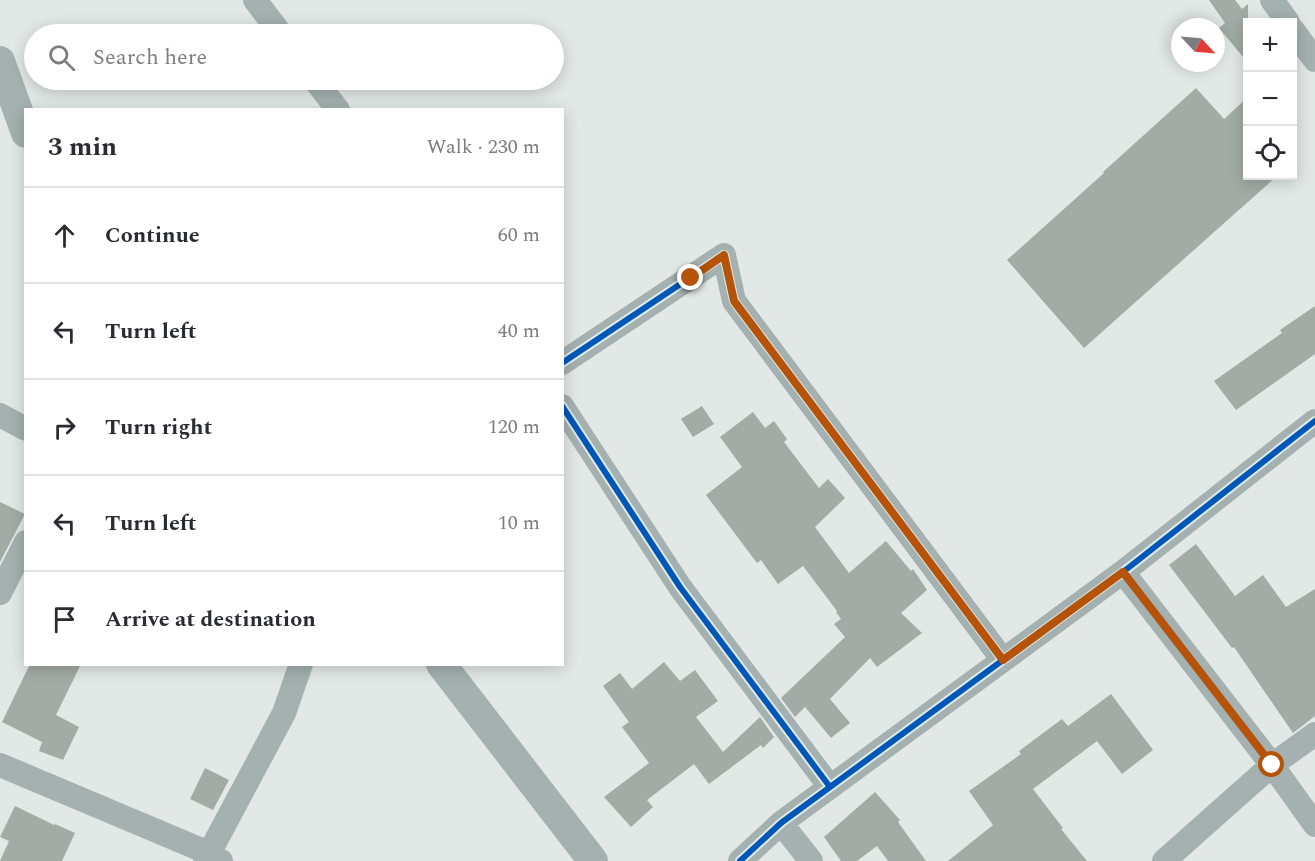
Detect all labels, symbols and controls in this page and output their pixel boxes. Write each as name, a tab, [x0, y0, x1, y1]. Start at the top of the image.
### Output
north arrow	[1171, 18, 1225, 72]
map controls	[1243, 18, 1297, 180]
button: +	[1243, 18, 1297, 72]
search box	[24, 24, 564, 90]
icon: search	[45, 41, 78, 74]
text: Search here	[93, 41, 207, 74]
button: −	[1243, 72, 1297, 126]
button: locate	[1243, 126, 1297, 180]
text: 3 min	[48, 127, 117, 167]
text: Walk · 230 m	[427, 132, 540, 162]
icon: ahead	[48, 219, 81, 252]
text: Continue	[105, 219, 200, 252]
text: 60 m	[498, 220, 540, 250]
route end	[677, 264, 703, 290]
icon: left	[48, 315, 81, 348]
text: Turn left	[105, 315, 197, 348]
text: 40 m	[498, 316, 540, 346]
icon: right	[48, 411, 81, 444]
text: Turn right	[105, 411, 212, 444]
text: 120 m	[488, 412, 540, 442]
icon: left	[48, 507, 81, 540]
text: Turn left	[105, 507, 197, 540]
text: 10 m	[498, 508, 540, 538]
icon: arrive	[48, 603, 81, 636]
text: Arrive at destination	[105, 603, 316, 636]
route start	[1258, 751, 1284, 777]

